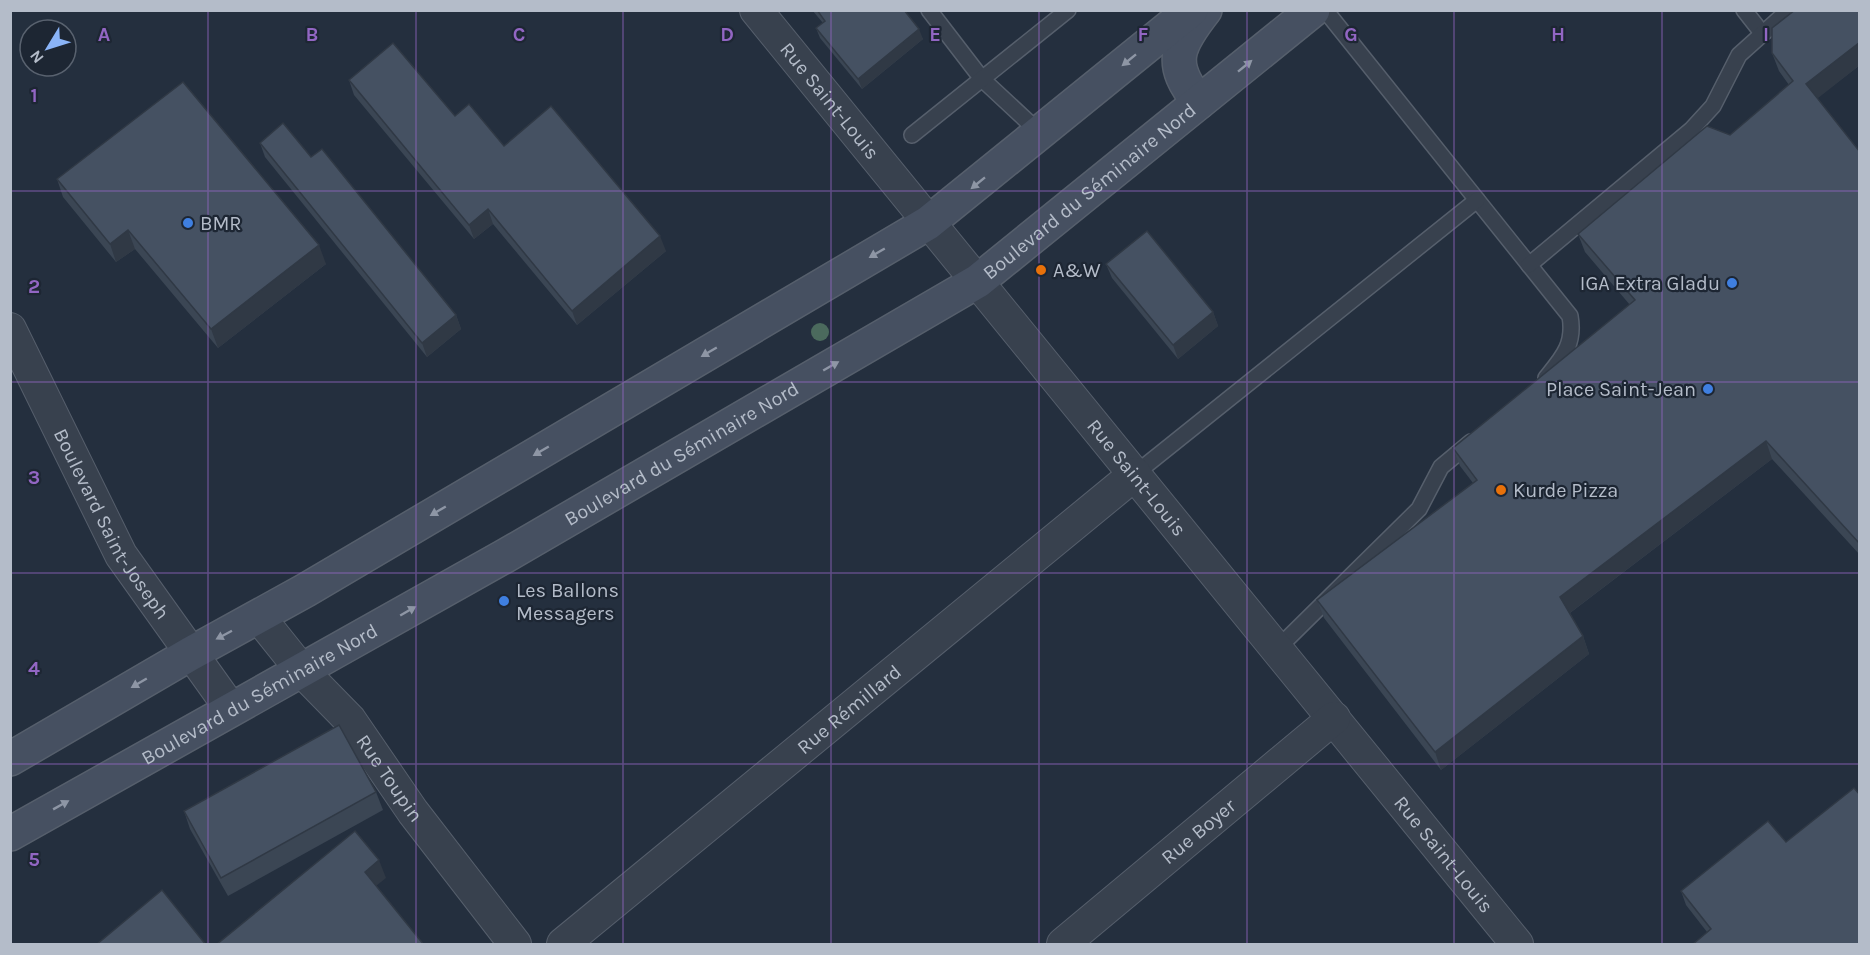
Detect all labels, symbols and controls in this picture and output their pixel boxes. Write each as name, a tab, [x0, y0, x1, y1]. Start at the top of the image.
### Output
north arrow	[18, 18, 78, 78]
text: A	[98, 23, 111, 46]
text: B	[306, 23, 318, 46]
text: C	[513, 23, 525, 46]
text: D	[720, 23, 734, 46]
text: E	[929, 23, 941, 46]
text: F	[1138, 23, 1149, 46]
text: G	[1344, 23, 1358, 46]
text: H	[1551, 23, 1565, 46]
text: I	[1763, 23, 1769, 46]
street label: Rue Saint-Louis	[775, 38, 884, 164]
text: N	[26, 47, 48, 67]
one-way arrow	[1122, 54, 1137, 66]
one-way arrow	[1237, 59, 1253, 72]
text: 1	[30, 84, 38, 107]
street label: Boulevard du Séminaire Nord	[979, 98, 1201, 284]
one-way arrow	[970, 176, 985, 188]
place label: BMR	[200, 212, 242, 235]
marker: BMR	[181, 216, 195, 230]
one-way arrow	[868, 248, 885, 258]
place label: A&W	[1053, 259, 1101, 282]
marker: A&W	[1034, 263, 1048, 277]
place label: IGA Extra Gladu	[1580, 272, 1720, 295]
text: 2	[28, 275, 40, 298]
marker: IGA Extra Gladu	[1725, 276, 1739, 290]
one-way arrow	[700, 347, 717, 357]
one-way arrow	[823, 361, 839, 372]
street label: Boulevard du Séminaire Nord	[561, 377, 803, 531]
place label: Place Saint-Jean	[1546, 378, 1696, 401]
marker: Place Saint-Jean	[1701, 382, 1715, 396]
street label: Rue Saint-Louis	[1082, 415, 1191, 541]
street label: Boulevard Saint-Joseph	[49, 425, 174, 624]
one-way arrow	[532, 446, 549, 456]
text: 3	[28, 466, 40, 489]
place label: Kurde Pizza	[1513, 479, 1618, 502]
marker: Kurde Pizza	[1494, 483, 1508, 497]
one-way arrow	[430, 506, 446, 517]
place label: Les Ballons Messagers	[516, 579, 619, 625]
marker: Les Ballons Messagers	[497, 594, 511, 608]
one-way arrow	[400, 606, 416, 617]
street label: Boulevard du Séminaire Nord	[138, 619, 382, 770]
one-way arrow	[216, 630, 233, 640]
text: 4	[28, 657, 40, 680]
street label: Rue Rémillard	[792, 660, 906, 759]
one-way arrow	[130, 678, 147, 688]
street label: Rue Toupin	[351, 730, 427, 827]
street label: Rue Saint-Louis	[1389, 791, 1498, 918]
street label: Rue Boyer	[1157, 794, 1241, 869]
one-way arrow	[53, 800, 70, 810]
text: 5	[28, 848, 40, 871]

